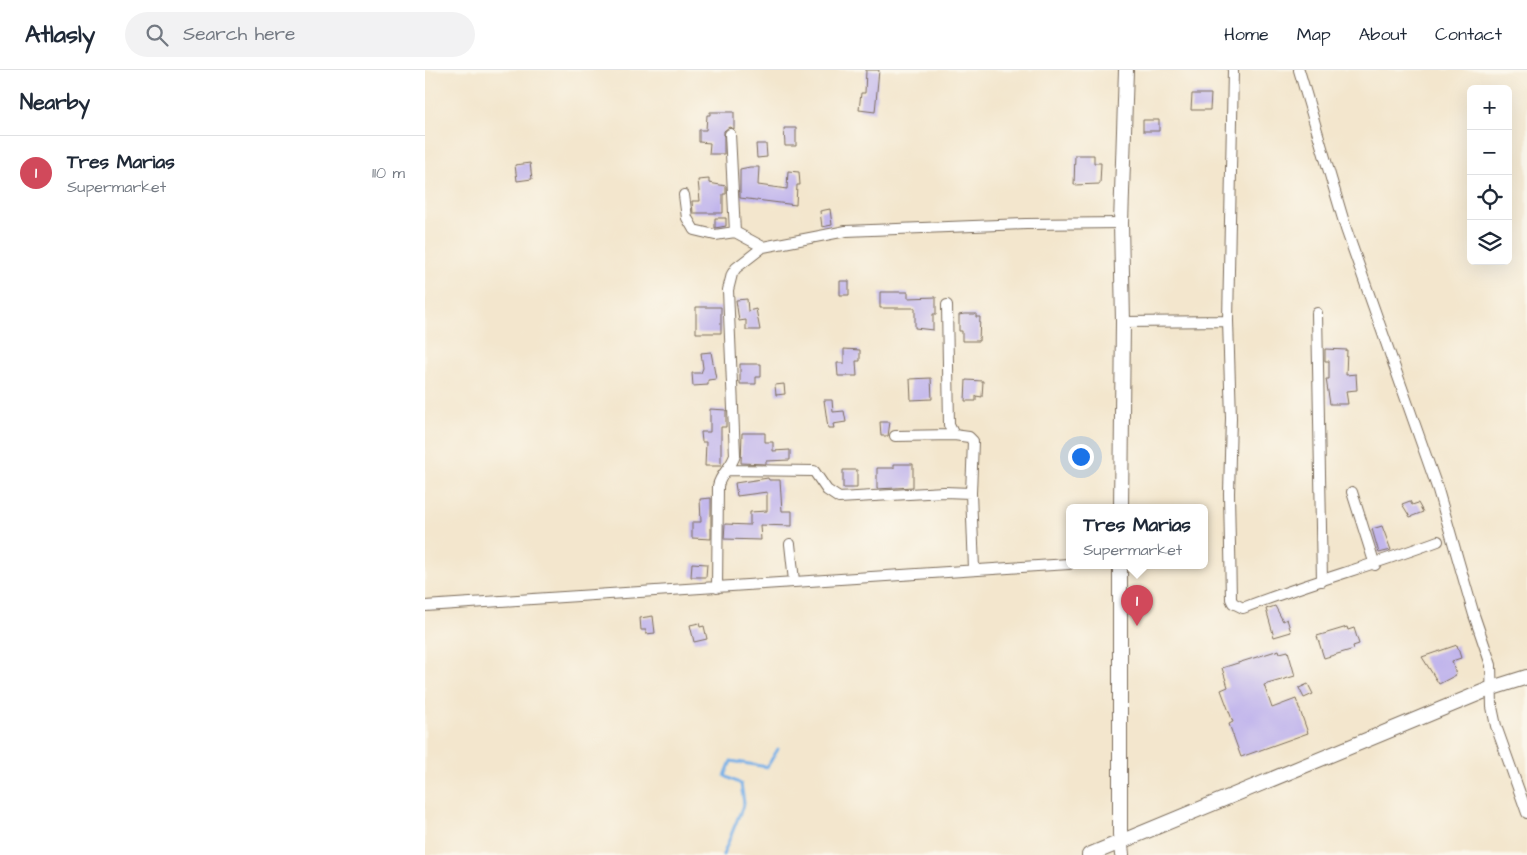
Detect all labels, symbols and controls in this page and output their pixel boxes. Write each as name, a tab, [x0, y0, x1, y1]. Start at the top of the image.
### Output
search box	[125, 12, 475, 57]
text: Atlasly	[25, 18, 95, 52]
icon: search	[143, 21, 171, 49]
text: Search here	[183, 21, 295, 48]
text: Home	[1224, 22, 1269, 47]
text: Map	[1297, 22, 1331, 47]
text: About	[1359, 22, 1407, 47]
text: Contact	[1435, 22, 1502, 47]
map controls	[1467, 85, 1512, 265]
button: +	[1467, 85, 1512, 130]
text: Nearby	[20, 88, 90, 117]
button: −	[1467, 130, 1512, 175]
text: Tres Marias	[67, 149, 175, 176]
text: 1	[35, 162, 37, 184]
text: 110 m	[372, 162, 405, 184]
button: locate	[1467, 175, 1512, 220]
text: Supermarket	[67, 176, 166, 198]
button: layers	[1467, 220, 1512, 265]
your location	[1068, 444, 1094, 470]
popup	[1066, 504, 1208, 569]
text: Tres Marias	[1083, 512, 1191, 539]
text: Supermarket	[1083, 539, 1182, 561]
pin: 1	[1121, 585, 1153, 626]

